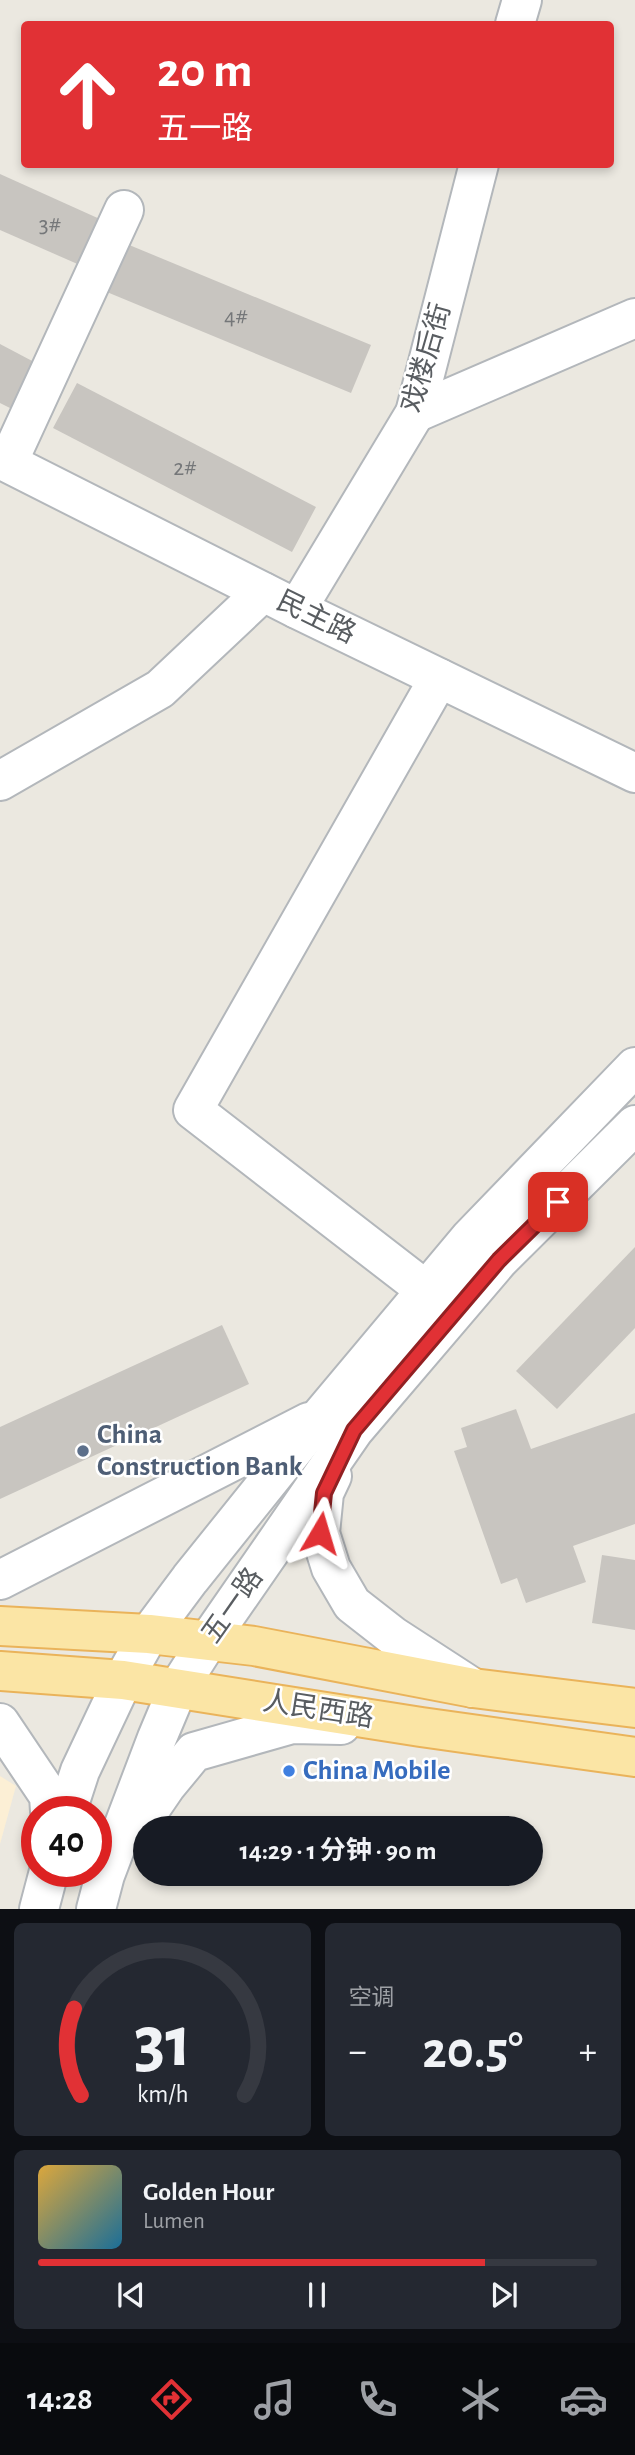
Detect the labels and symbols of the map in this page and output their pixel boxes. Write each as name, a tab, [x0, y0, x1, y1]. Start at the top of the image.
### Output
house number: 3#	[39, 213, 61, 237]
street label: 戏楼后街	[396, 300, 456, 416]
house number: 4#	[224, 305, 248, 329]
house number: 2#	[173, 456, 197, 480]
street label: 民主路	[272, 585, 361, 649]
pin	[528, 1172, 588, 1232]
place label: China Construction Bank	[97, 1421, 303, 1481]
marker: China Construction Bank	[75, 1443, 91, 1459]
position arrow	[283, 1496, 357, 1570]
street label: 五一路	[196, 1562, 269, 1648]
street label: 人民西路	[260, 1685, 376, 1733]
place label: China Mobile	[303, 1757, 451, 1785]
marker: China Mobile	[281, 1763, 297, 1779]
speed limit sign: 40	[21, 1796, 112, 1887]

